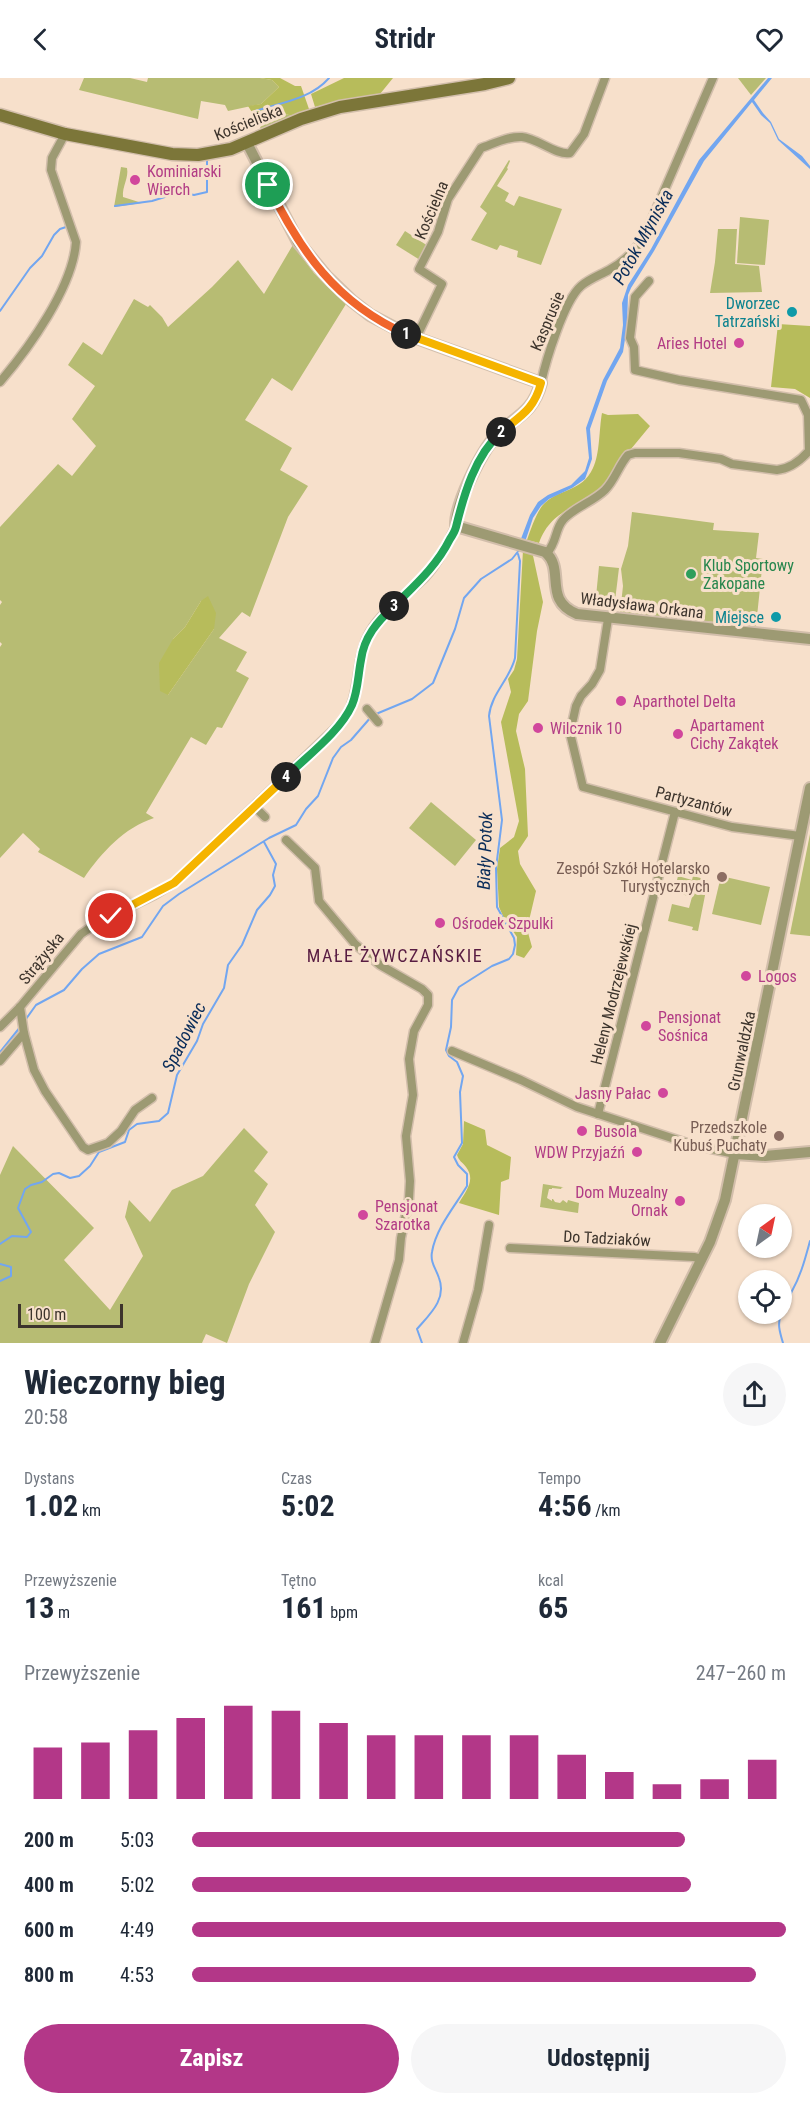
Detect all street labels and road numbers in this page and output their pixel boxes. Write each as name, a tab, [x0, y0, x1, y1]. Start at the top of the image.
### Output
street label: Kościeliska	[211, 100, 285, 145]
street label: Kościelna	[411, 178, 452, 242]
street label: Kasprusie	[526, 289, 568, 354]
street label: Władysława Orkana	[579, 589, 705, 622]
street label: Partyzantów	[653, 782, 734, 821]
street label: Heleny Modrzejewskiej	[587, 922, 640, 1067]
street label: Strążyska	[15, 929, 68, 988]
street label: Grunwaldzka	[724, 1009, 759, 1093]
street label: Do Tadziaków	[563, 1227, 651, 1250]

